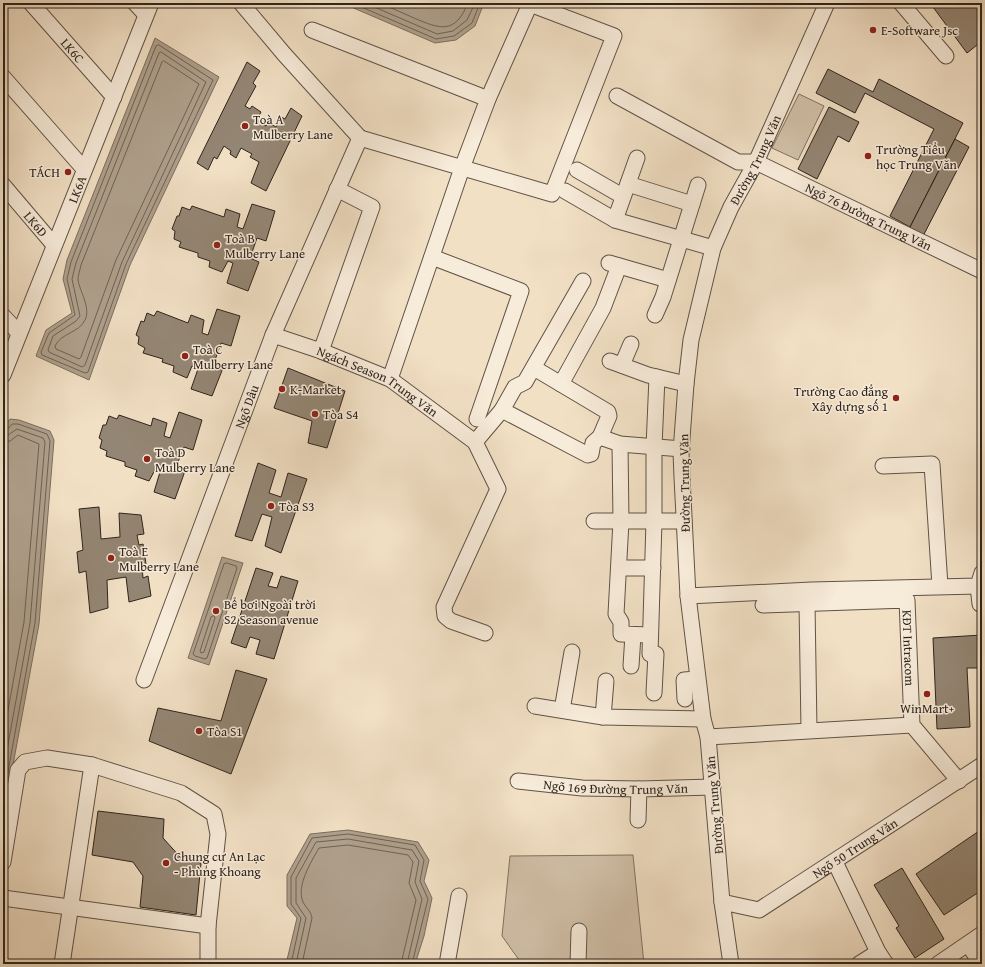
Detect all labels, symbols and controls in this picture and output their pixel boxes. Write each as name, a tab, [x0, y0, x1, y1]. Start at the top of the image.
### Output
place label: E-Software Jsc	[881, 21, 958, 40]
marker: E-Software Jsc	[868, 25, 878, 35]
street label: LK6C	[56, 34, 89, 67]
place label: Toà A Mulberry Lane	[253, 110, 333, 144]
street label: Đường Trung Văn	[725, 111, 786, 208]
marker: Toà A Mulberry Lane	[240, 121, 250, 131]
place label: Trường Tiểu học Trung Văn	[876, 140, 958, 174]
marker: Trường Tiểu học Trung Văn	[863, 151, 873, 161]
place label: TÁCH	[29, 163, 60, 182]
marker: TÁCH	[63, 167, 73, 177]
street label: LK6A	[63, 173, 91, 206]
street label: Ngõ 76 Đường Trung Văn	[802, 178, 936, 256]
street label: LK6D	[19, 207, 52, 241]
place label: Toà B Mulberry Lane	[225, 229, 305, 263]
marker: Toà B Mulberry Lane	[212, 240, 222, 250]
place label: Toà C Mulberry Lane	[193, 340, 273, 374]
street label: Ngách Season Trung Văn	[314, 341, 442, 422]
marker: Toà C Mulberry Lane	[180, 351, 190, 361]
place label: K-Market	[290, 380, 342, 399]
street label: Ngõ Dâu	[230, 382, 264, 431]
place label: Trường Cao đẳng Xây dựng số 1	[794, 382, 889, 416]
marker: K-Market	[277, 384, 287, 394]
marker: Trường Cao đẳng Xây dựng số 1	[891, 393, 901, 403]
place label: Tòa S4	[323, 405, 359, 424]
marker: Tòa S4	[310, 409, 320, 419]
street label: Đường Trung Văn	[674, 433, 695, 532]
place label: Toà D Mulberry Lane	[155, 443, 235, 477]
marker: Toà D Mulberry Lane	[142, 454, 152, 464]
place label: Tòa S3	[279, 497, 315, 516]
marker: Tòa S3	[266, 501, 276, 511]
place label: Toà E Mulberry Lane	[119, 542, 199, 576]
marker: Toà E Mulberry Lane	[106, 553, 116, 563]
place label: Bể bơi Ngoài trời S2 Season avenue	[224, 595, 319, 629]
marker: Bể bơi Ngoài trời S2 Season avenue	[211, 606, 221, 616]
street label: KĐT Intracom	[897, 609, 919, 687]
marker: WinMart+	[922, 689, 932, 699]
place label: WinMart+	[900, 699, 955, 718]
place label: Tòa S1	[207, 722, 243, 741]
marker: Tòa S1	[194, 726, 204, 736]
street label: Đường Trung Văn	[701, 755, 728, 855]
street label: Ngõ 169 Đường Trung Văn	[542, 775, 689, 799]
street label: Ngõ 50 Trung Văn	[809, 813, 902, 883]
place label: Chung cư An Lạc - Phùng Khoang	[174, 847, 265, 881]
marker: Chung cư An Lạc - Phùng Khoang	[161, 858, 171, 868]

